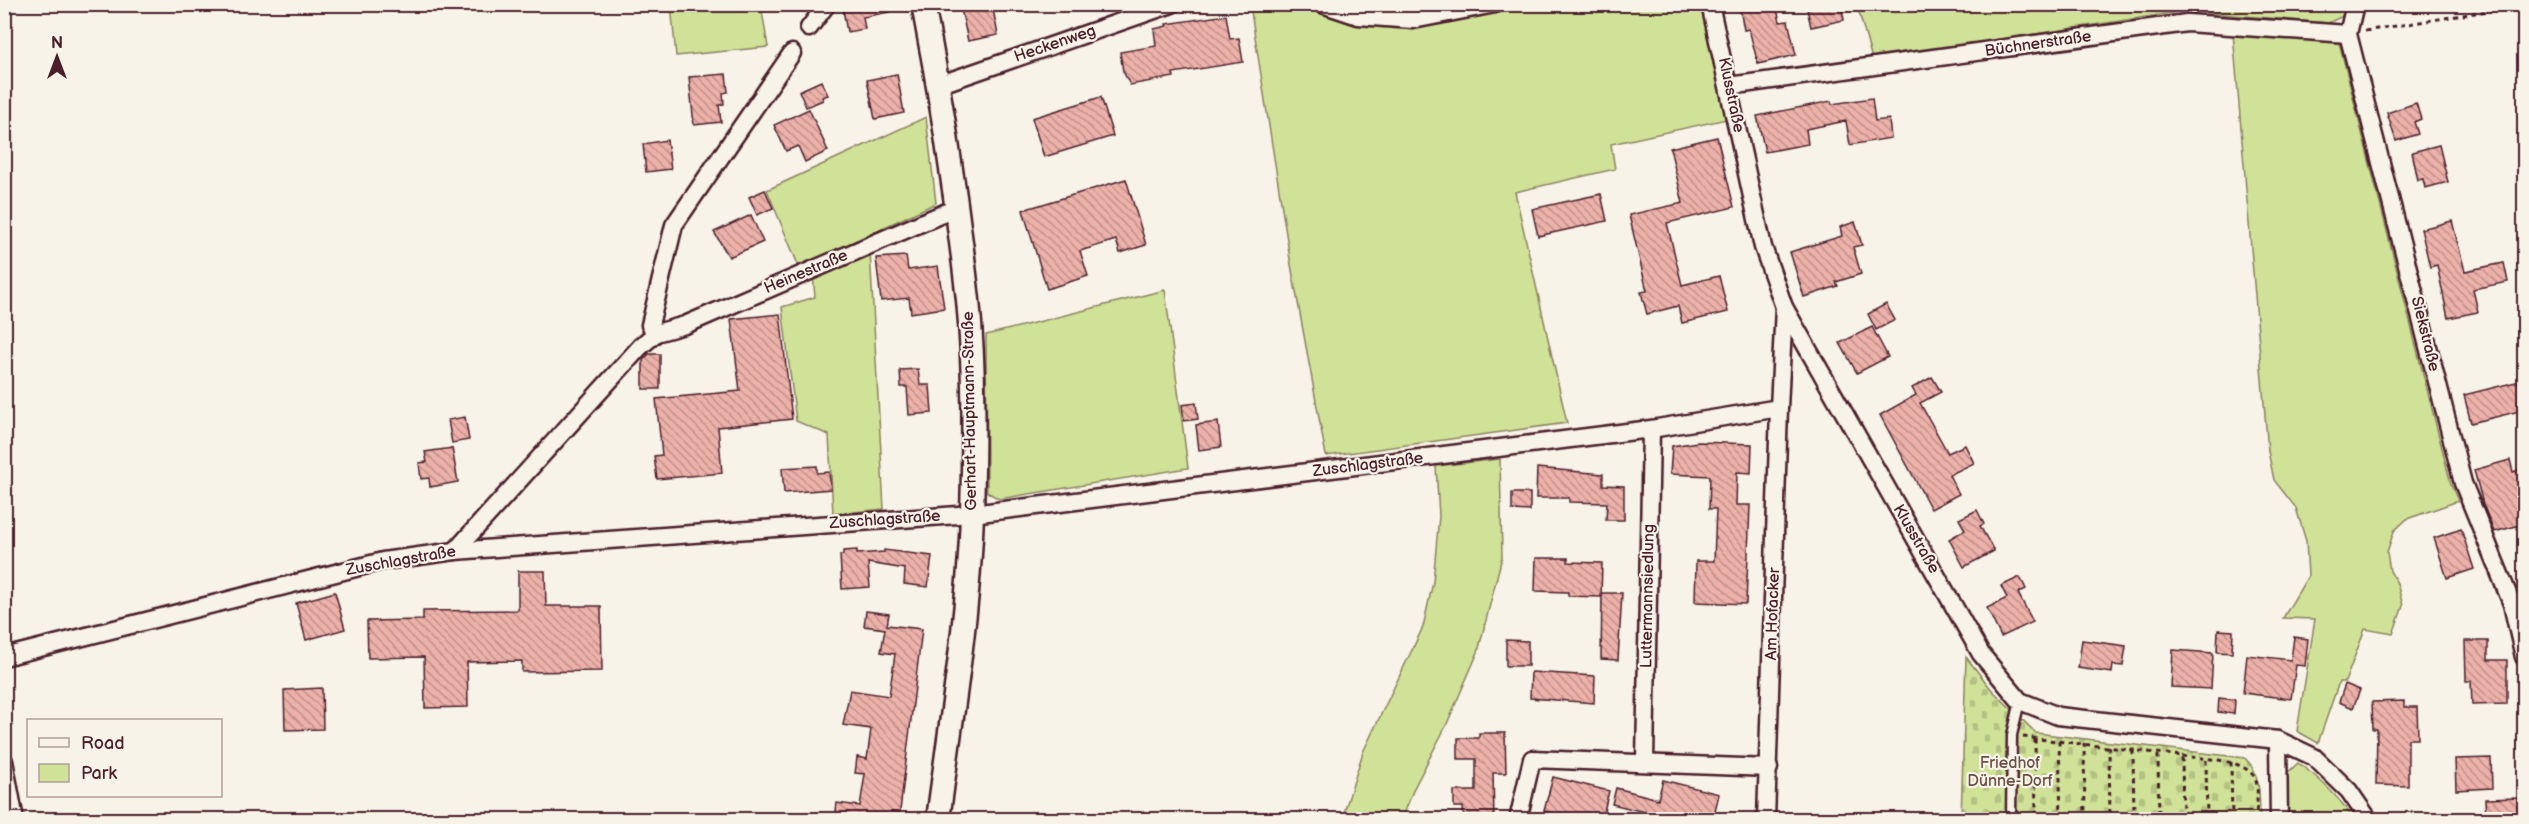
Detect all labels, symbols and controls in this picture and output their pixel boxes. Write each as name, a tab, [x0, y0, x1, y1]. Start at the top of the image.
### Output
street label: Heckenweg	[1012, 21, 1098, 67]
north arrow	[27, 27, 87, 87]
street label: Büchnerstraße	[1984, 27, 2093, 61]
text: N	[51, 34, 63, 53]
street label: Klusstraße	[1714, 56, 1748, 135]
street label: Heinestraße	[761, 246, 851, 298]
street label: Siekstraße	[2407, 295, 2444, 374]
street label: Gerhart-Hauptmann-Straße	[959, 311, 981, 511]
street label: Zuschlagstraße	[1311, 449, 1425, 481]
street label: Klusstraße	[1889, 501, 1944, 577]
street label: Zuschlagstraße	[828, 507, 942, 533]
street label: Luttermannsiedlung	[1637, 524, 1659, 668]
street label: Zuschlagstraße	[344, 542, 458, 580]
street label: Am Hofacker	[1762, 567, 1784, 661]
legend	[27, 719, 222, 797]
text: Road	[81, 733, 125, 754]
park label: Friedhof Dünne-Dorf	[1967, 754, 2053, 791]
text: Park	[81, 763, 117, 784]

